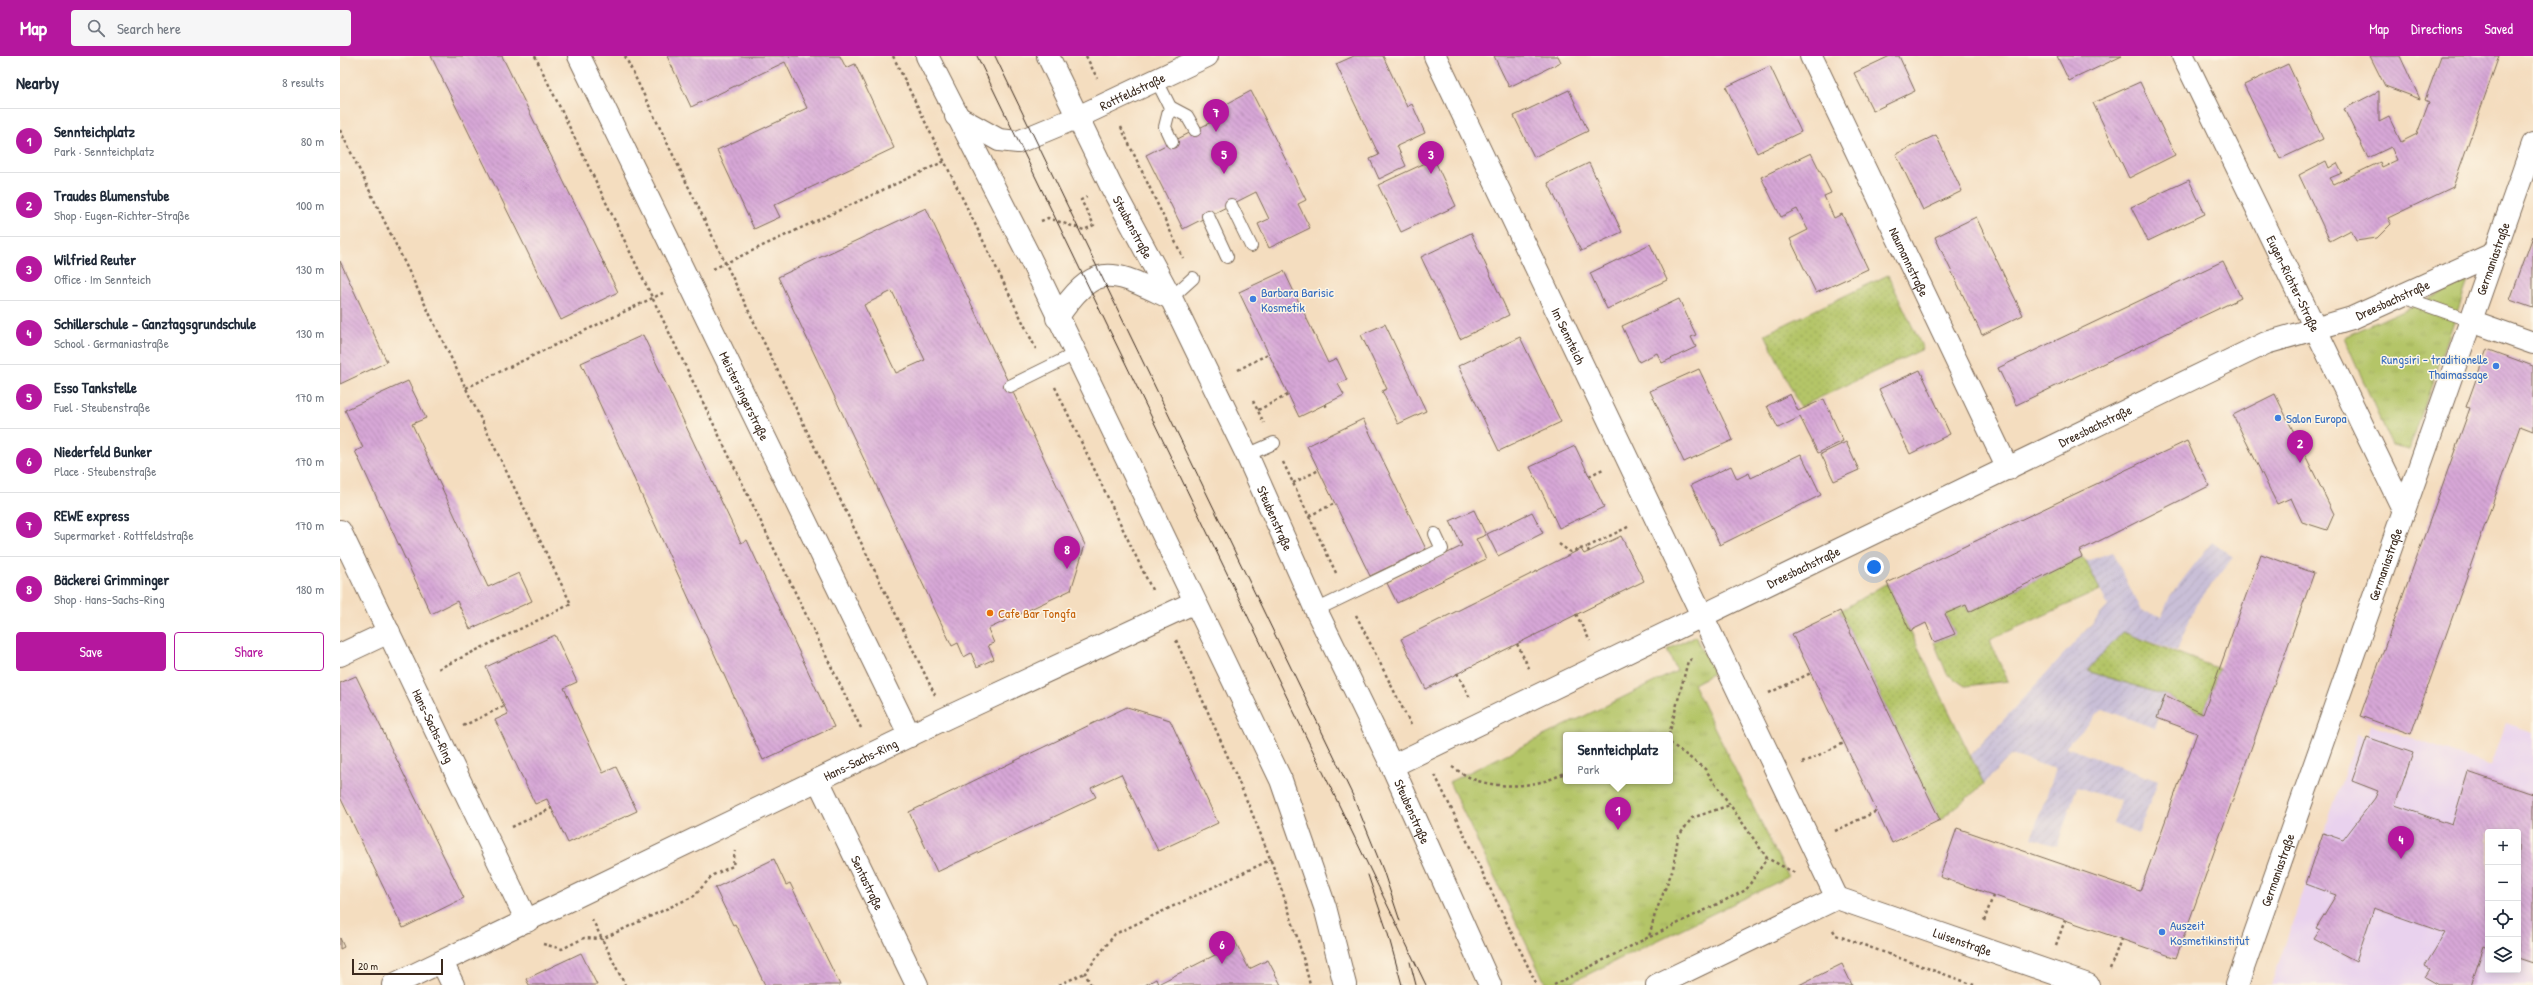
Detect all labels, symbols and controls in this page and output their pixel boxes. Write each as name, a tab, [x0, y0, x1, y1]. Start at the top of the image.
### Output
search box	[71, 10, 351, 46]
text: Map	[20, 15, 47, 41]
icon: search	[85, 17, 107, 39]
text: Search here	[117, 18, 181, 39]
text: Map	[2369, 19, 2389, 38]
text: Directions	[2411, 19, 2462, 38]
text: Saved	[2484, 19, 2513, 38]
street label: Rottfeldstraße	[1097, 68, 1168, 114]
text: Nearby	[16, 71, 59, 94]
text: 8 results	[282, 73, 324, 91]
pin: 7	[1203, 99, 1229, 132]
text: Sennteichplatz	[54, 121, 135, 142]
text: 1	[27, 132, 31, 150]
text: 80 m	[301, 132, 324, 150]
pin: 5	[1211, 141, 1237, 174]
pin: 3	[1418, 141, 1444, 174]
text: Park · Sennteichplatz	[54, 142, 154, 160]
text: Traudes Blumenstube	[54, 185, 169, 206]
street label: Steubenstraße	[1109, 192, 1157, 262]
text: 2	[26, 196, 32, 214]
text: 100 m	[296, 196, 324, 214]
text: Shop · Eugen-Richter-Straße	[54, 206, 190, 224]
street label: Germaniastraße	[2472, 220, 2514, 298]
street label: Naumannstraße	[1885, 224, 1933, 299]
street label: Eugen-Richter-Straße	[2262, 232, 2325, 335]
text: Wilfried Reuter	[54, 249, 136, 270]
text: 3	[26, 260, 32, 278]
text: 130 m	[296, 260, 324, 278]
text: Office · Im Sennteich	[54, 270, 151, 288]
street label: Dreesbachstraße	[2353, 275, 2432, 324]
place label: Barbara Barisic Kosmetik	[1261, 283, 1334, 316]
marker: Barbara Barisic Kosmetik	[1248, 294, 1258, 304]
street label: Im Sennteich	[1547, 304, 1590, 368]
text: Schillerschule - Ganztagsgrundschule	[54, 313, 256, 334]
text: 4	[27, 324, 31, 342]
text: 130 m	[296, 324, 324, 342]
text: School · Germaniastraße	[54, 334, 169, 352]
street label: Meistersingerstraße	[715, 348, 774, 443]
place label: Rungsiri - traditionelle Thaimassage	[2381, 350, 2488, 383]
marker: Rungsiri - traditionelle Thaimassage	[2491, 361, 2501, 371]
text: Esso Tankstelle	[54, 377, 137, 398]
text: 5	[26, 388, 32, 406]
text: 170 m	[295, 388, 324, 406]
text: Fuel · Steubenstraße	[54, 398, 150, 416]
street label: Dreesbachstraße	[2055, 400, 2135, 451]
place label: Salon Europa	[2286, 409, 2346, 427]
marker: Salon Europa	[2273, 413, 2283, 423]
pin: 2	[2287, 430, 2313, 463]
text: Niederfeld Bunker	[54, 441, 152, 462]
text: 6	[26, 452, 32, 470]
text: 170 m	[295, 452, 324, 470]
text: Place · Steubenstraße	[54, 462, 156, 480]
street label: Steubenstraße	[1253, 483, 1297, 553]
text: REWE express	[54, 505, 129, 526]
text: 7	[26, 516, 32, 534]
text: 170 m	[295, 516, 324, 534]
street label: Germaniastraße	[2364, 525, 2406, 603]
text: Supermarket · Rottfeldstraße	[54, 526, 194, 544]
pin: 8	[1054, 536, 1080, 569]
street label: Dreesbachstraße	[1764, 542, 1843, 592]
your location	[1864, 557, 1884, 577]
text: Bäckerei Grimminger	[54, 569, 169, 590]
text: 8	[26, 580, 32, 598]
text: 180 m	[296, 580, 324, 598]
text: Shop · Hans-Sachs-Ring	[54, 590, 164, 608]
place label: Cafe Bar Tongfa	[998, 604, 1075, 622]
marker: Cafe Bar Tongfa	[985, 608, 995, 618]
button: Save	[16, 632, 166, 671]
button: Share	[174, 632, 324, 671]
street label: Hans-Sachs-Ring	[408, 686, 459, 766]
popup	[1563, 732, 1673, 784]
street label: Hans-Sachs-Ring	[821, 734, 900, 785]
text: Sennteichplatz	[1578, 739, 1658, 760]
text: Park	[1578, 760, 1599, 778]
street label: Steubenstraße	[1390, 776, 1435, 847]
pin: 1	[1605, 797, 1631, 830]
pin: 4	[2388, 826, 2414, 859]
map controls	[2485, 829, 2521, 973]
button: +	[2485, 829, 2521, 865]
street label: Germaniastraße	[2256, 831, 2299, 909]
street label: Sentastraße	[847, 852, 888, 913]
button: −	[2485, 865, 2521, 901]
button: locate	[2485, 901, 2521, 937]
place label: Auszeit Kosmetikinstitut	[2170, 916, 2250, 949]
street label: Luisenstraße	[1931, 923, 1994, 960]
marker: Auszeit Kosmetikinstitut	[2157, 927, 2167, 937]
pin: 6	[1209, 931, 1235, 964]
button: layers	[2485, 937, 2521, 973]
scale bar	[352, 957, 443, 976]
text: 20 m	[358, 959, 378, 973]

